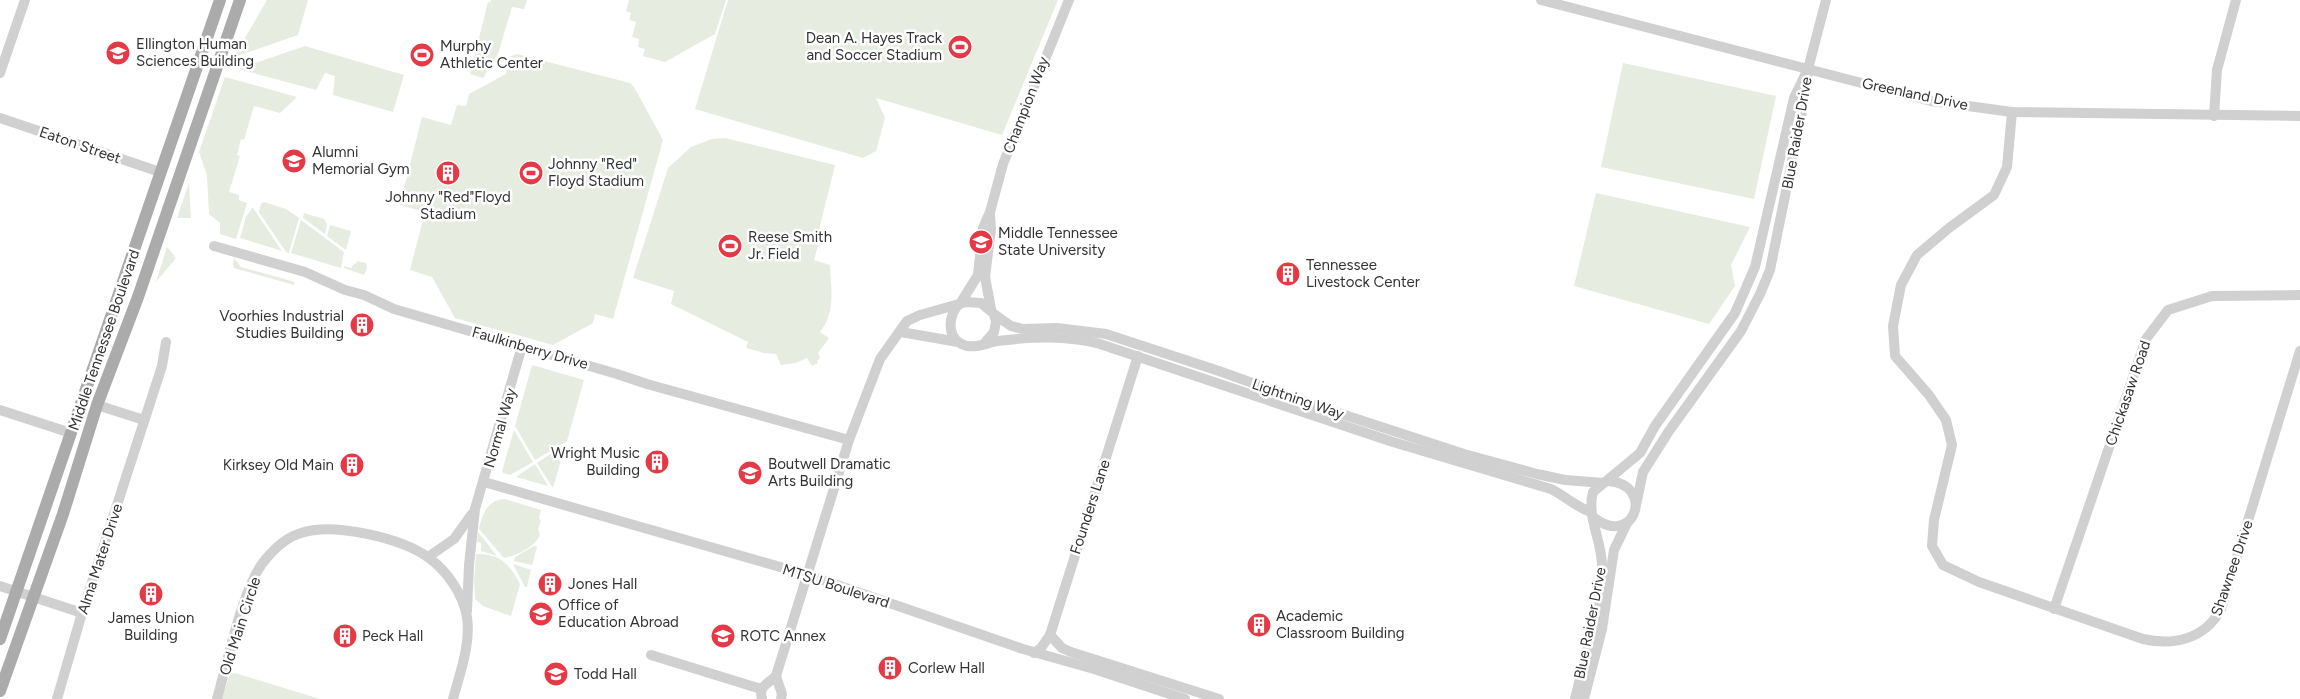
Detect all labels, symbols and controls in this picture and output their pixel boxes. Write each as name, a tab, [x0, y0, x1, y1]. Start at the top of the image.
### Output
place label: Dean A. Hayes Track and Soccer Stadium	[806, 29, 943, 64]
sports icon: Dean A. Hayes Track and Soccer Stadium	[947, 34, 973, 60]
place label: Ellington Human Sciences Building	[136, 35, 254, 70]
place label: Murphy Athletic Center	[440, 37, 543, 72]
school or university icon: Ellington Human Sciences Building	[105, 40, 131, 66]
sports icon: Murphy Athletic Center	[409, 42, 435, 68]
street label: Champion Way	[999, 54, 1053, 156]
street label: Greenland Drive	[1860, 74, 1970, 114]
street label: Blue Raider Drive	[1778, 75, 1816, 191]
street label: Eaton Street	[37, 123, 123, 167]
place label: Alumni Memorial Gym	[312, 143, 410, 178]
school or university icon: Alumni Memorial Gym	[281, 148, 307, 174]
place label: Johnny "Red" Floyd Stadium	[548, 155, 644, 190]
building icon: Johnny "Red"Floyd Stadium	[435, 160, 461, 186]
sports icon: Johnny "Red" Floyd Stadium	[518, 160, 544, 186]
place label: Johnny "Red"Floyd Stadium	[385, 188, 511, 223]
place label: Middle Tennessee State University	[998, 224, 1118, 259]
place label: Reese Smith Jr. Field	[748, 228, 832, 263]
school or university icon: Middle Tennessee State University	[968, 229, 994, 255]
sports icon: Reese Smith Jr. Field	[717, 233, 743, 259]
street label: Middle Tennessee Boulevard	[65, 247, 143, 433]
place label: Tennessee Livestock Center	[1306, 256, 1420, 291]
building icon: Tennessee Livestock Center	[1275, 261, 1301, 287]
place label: Voorhies Industrial Studies Building	[219, 307, 344, 342]
building icon: Voorhies Industrial Studies Building	[349, 312, 375, 338]
street label: Faulkinberry Drive	[470, 323, 590, 373]
street label: Chickasaw Road	[2102, 338, 2154, 448]
street label: Lightning Way	[1250, 375, 1346, 423]
street label: Normal Way	[480, 386, 520, 470]
place label: Wright Music Building	[551, 444, 640, 479]
building icon: Wright Music Building	[644, 449, 670, 475]
building icon: Kirksey Old Main	[339, 452, 365, 478]
place label: Boutwell Dramatic Arts Building	[768, 455, 891, 490]
place label: Kirksey Old Main	[223, 456, 334, 474]
street label: Founders Lane	[1066, 457, 1114, 557]
school or university icon: Boutwell Dramatic Arts Building	[737, 460, 763, 486]
street label: Alma Mater Drive	[74, 501, 126, 617]
street label: Shawnee Drive	[2207, 518, 2257, 618]
street label: MTSU Boulevard	[780, 560, 892, 612]
street label: Blue Raider Drive	[1570, 565, 1610, 681]
building icon: Jones Hall	[537, 571, 563, 597]
street label: Old Main Circle	[216, 575, 264, 677]
place label: Jones Hall	[568, 575, 637, 593]
building icon: James Union Building	[138, 581, 164, 607]
place label: Office of Education Abroad	[558, 596, 679, 631]
school or university icon: Office of Education Abroad	[528, 601, 554, 627]
place label: Academic Classroom Building	[1276, 607, 1404, 642]
place label: James Union Building	[108, 609, 194, 644]
building icon: Academic Classroom Building	[1246, 612, 1272, 638]
building icon: Peck Hall	[332, 623, 358, 649]
school or university icon: ROTC Annex	[710, 623, 736, 649]
place label: Peck Hall	[362, 627, 423, 645]
place label: ROTC Annex	[740, 627, 826, 645]
building icon: Corlew Hall	[877, 655, 903, 681]
place label: Corlew Hall	[908, 659, 985, 677]
school or university icon: Todd Hall	[543, 661, 569, 687]
place label: Todd Hall	[574, 665, 637, 683]

